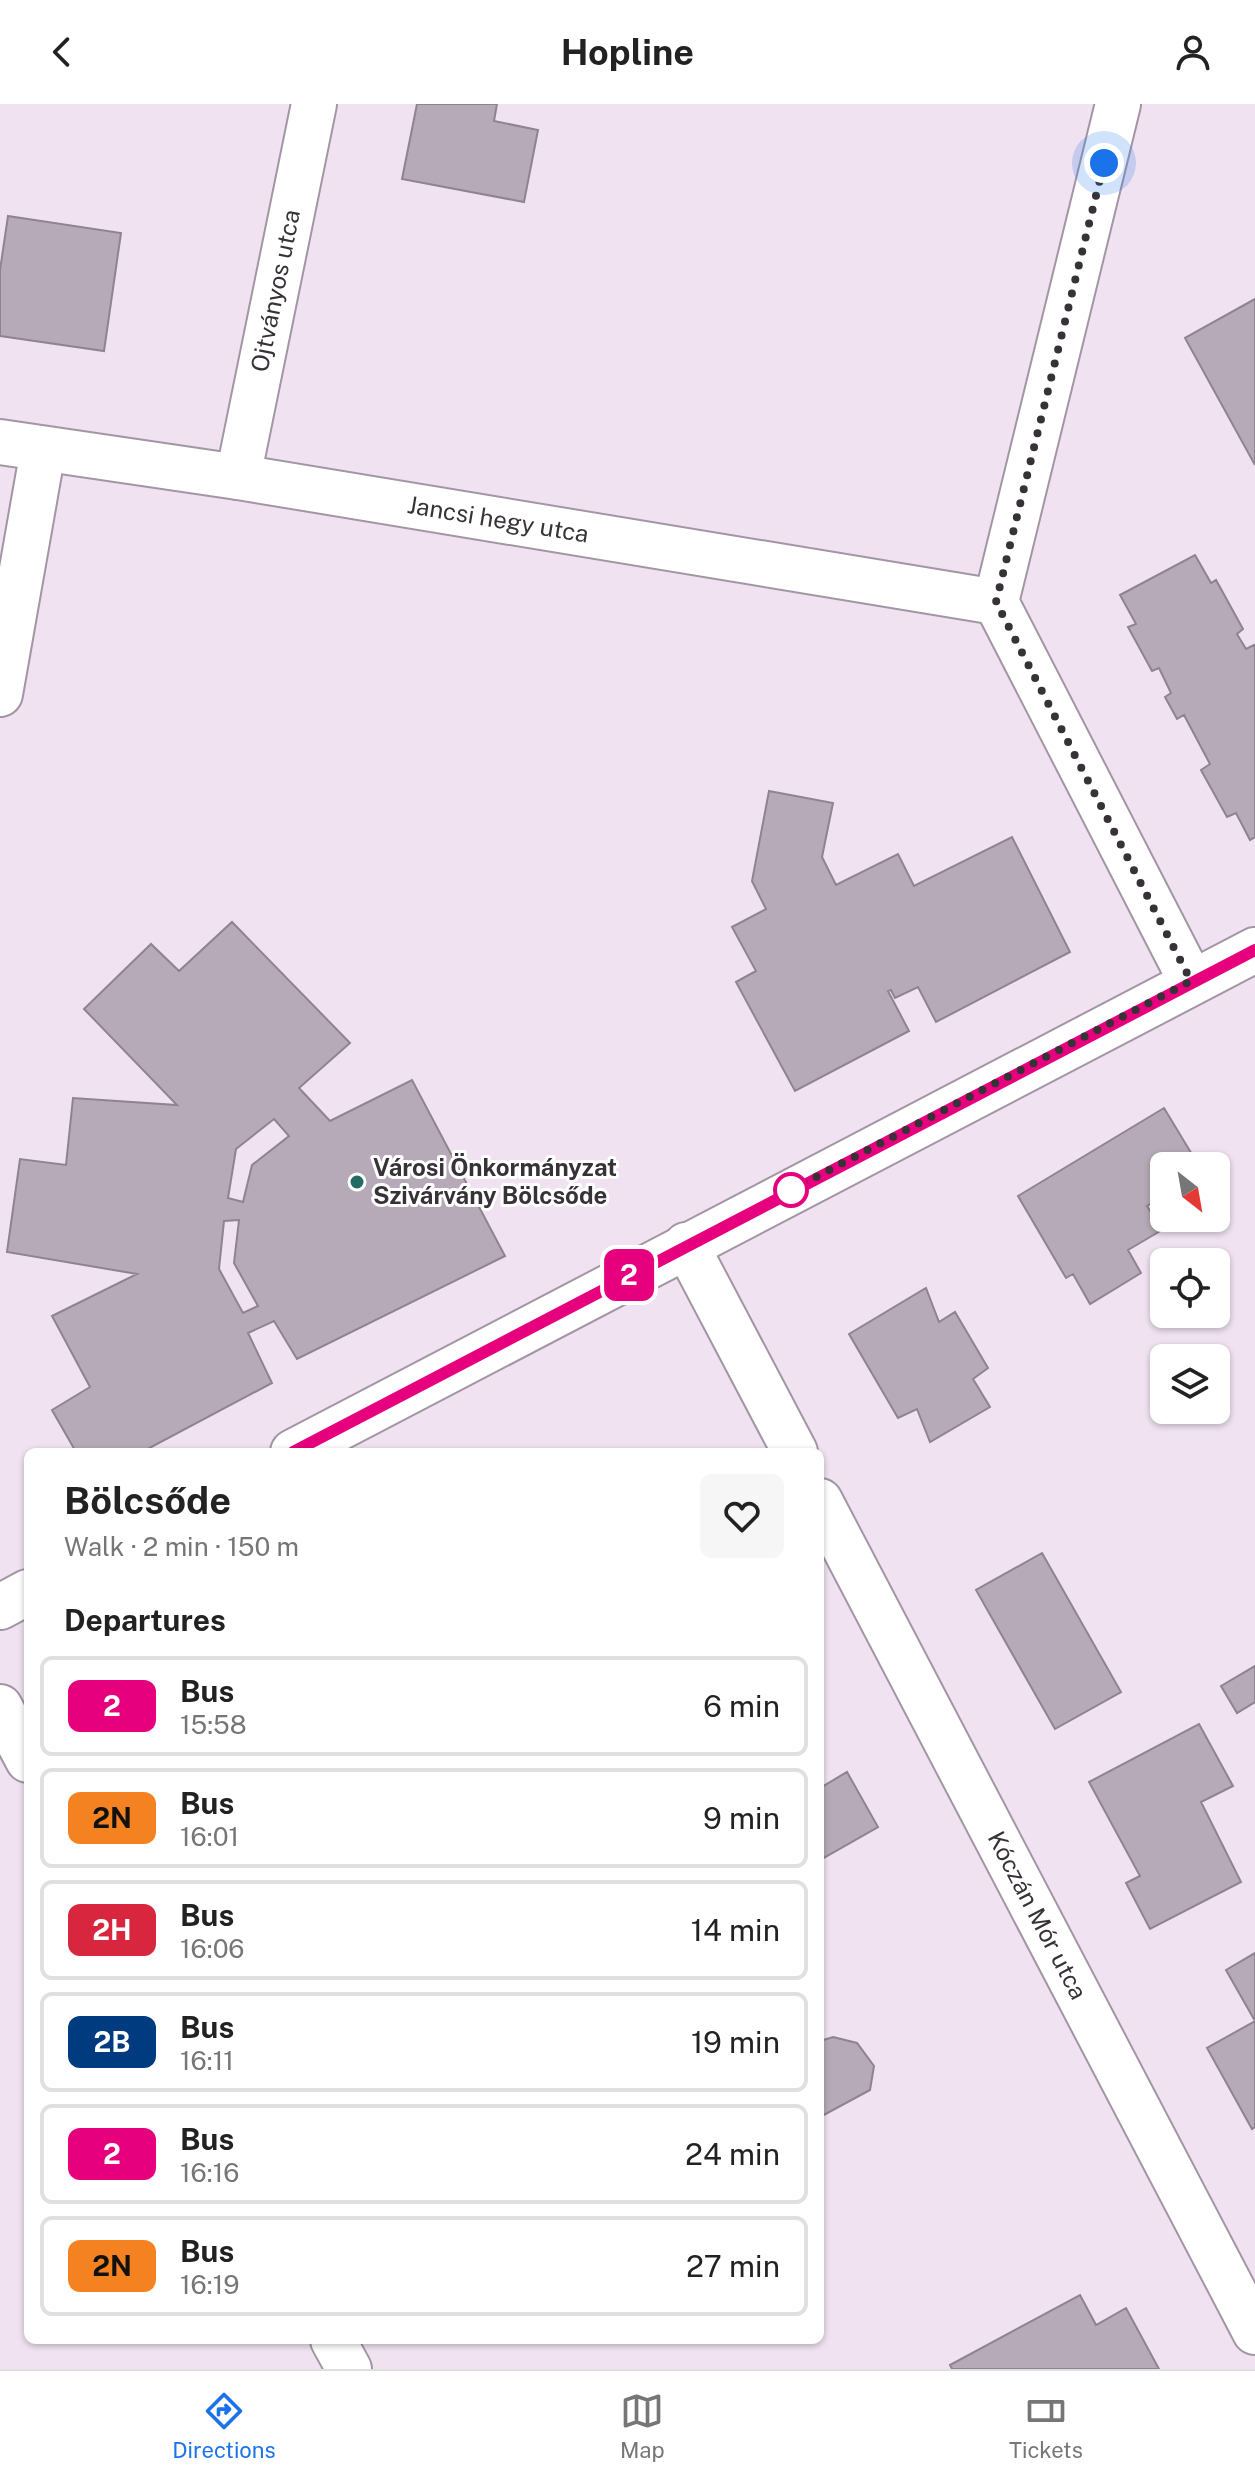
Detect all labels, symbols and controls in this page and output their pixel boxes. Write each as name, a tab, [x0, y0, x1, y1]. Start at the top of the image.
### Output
icon: back	[40, 30, 84, 74]
icon: person	[1171, 30, 1215, 74]
text: Hopline	[561, 31, 694, 73]
your location	[1084, 143, 1124, 183]
street label: Ojtványos utca	[245, 207, 305, 374]
street label: Jancsi hegy utca	[405, 490, 591, 548]
north arrow	[1150, 1152, 1230, 1232]
map controls	[1150, 1152, 1230, 1424]
place label: Városi Önkormányzat Szivárvány Bölcsőde	[373, 1153, 617, 1209]
marker: Városi Önkormányzat Szivárvány Bölcsőde	[348, 1173, 366, 1191]
unlabelled marker	[774, 1173, 808, 1207]
button: locate	[1150, 1248, 1230, 1328]
line badge: 2	[603, 1249, 655, 1301]
text: 2	[620, 1258, 638, 1291]
button: layers	[1150, 1344, 1230, 1424]
button: heart	[700, 1474, 784, 1558]
text: Bölcsőde	[64, 1478, 231, 1523]
text: Walk · 2 min · 150 m	[64, 1531, 299, 1562]
text: Departures	[64, 1602, 226, 1638]
text: Bus	[180, 1673, 234, 1709]
text: 6 min	[703, 1688, 780, 1724]
text: 2	[103, 1689, 121, 1722]
text: 15:58	[180, 1709, 247, 1740]
text: Bus	[180, 1785, 234, 1821]
text: 9 min	[703, 1800, 780, 1836]
text: 2N	[92, 1801, 132, 1834]
text: 16:01	[180, 1821, 239, 1852]
street label: Kóczán Mór utca	[982, 1826, 1093, 2004]
text: Bus	[180, 1897, 234, 1933]
text: 14 min	[691, 1912, 780, 1948]
text: 2H	[92, 1913, 132, 1946]
text: 16:06	[180, 1933, 245, 1964]
text: Bus	[180, 2009, 234, 2045]
text: 19 min	[691, 2024, 780, 2060]
text: 2B	[94, 2025, 130, 2058]
text: 16:11	[180, 2045, 234, 2076]
text: Bus	[180, 2121, 234, 2157]
text: 24 min	[685, 2136, 780, 2172]
text: 2	[103, 2137, 121, 2170]
text: 16:16	[180, 2157, 239, 2188]
text: Bus	[180, 2233, 234, 2269]
text: 27 min	[686, 2248, 780, 2284]
text: 2N	[92, 2249, 132, 2282]
text: 16:19	[180, 2269, 239, 2300]
tab: Directions	[172, 2389, 276, 2463]
tab: Map	[620, 2389, 665, 2463]
tab: Tickets	[1009, 2389, 1083, 2463]

